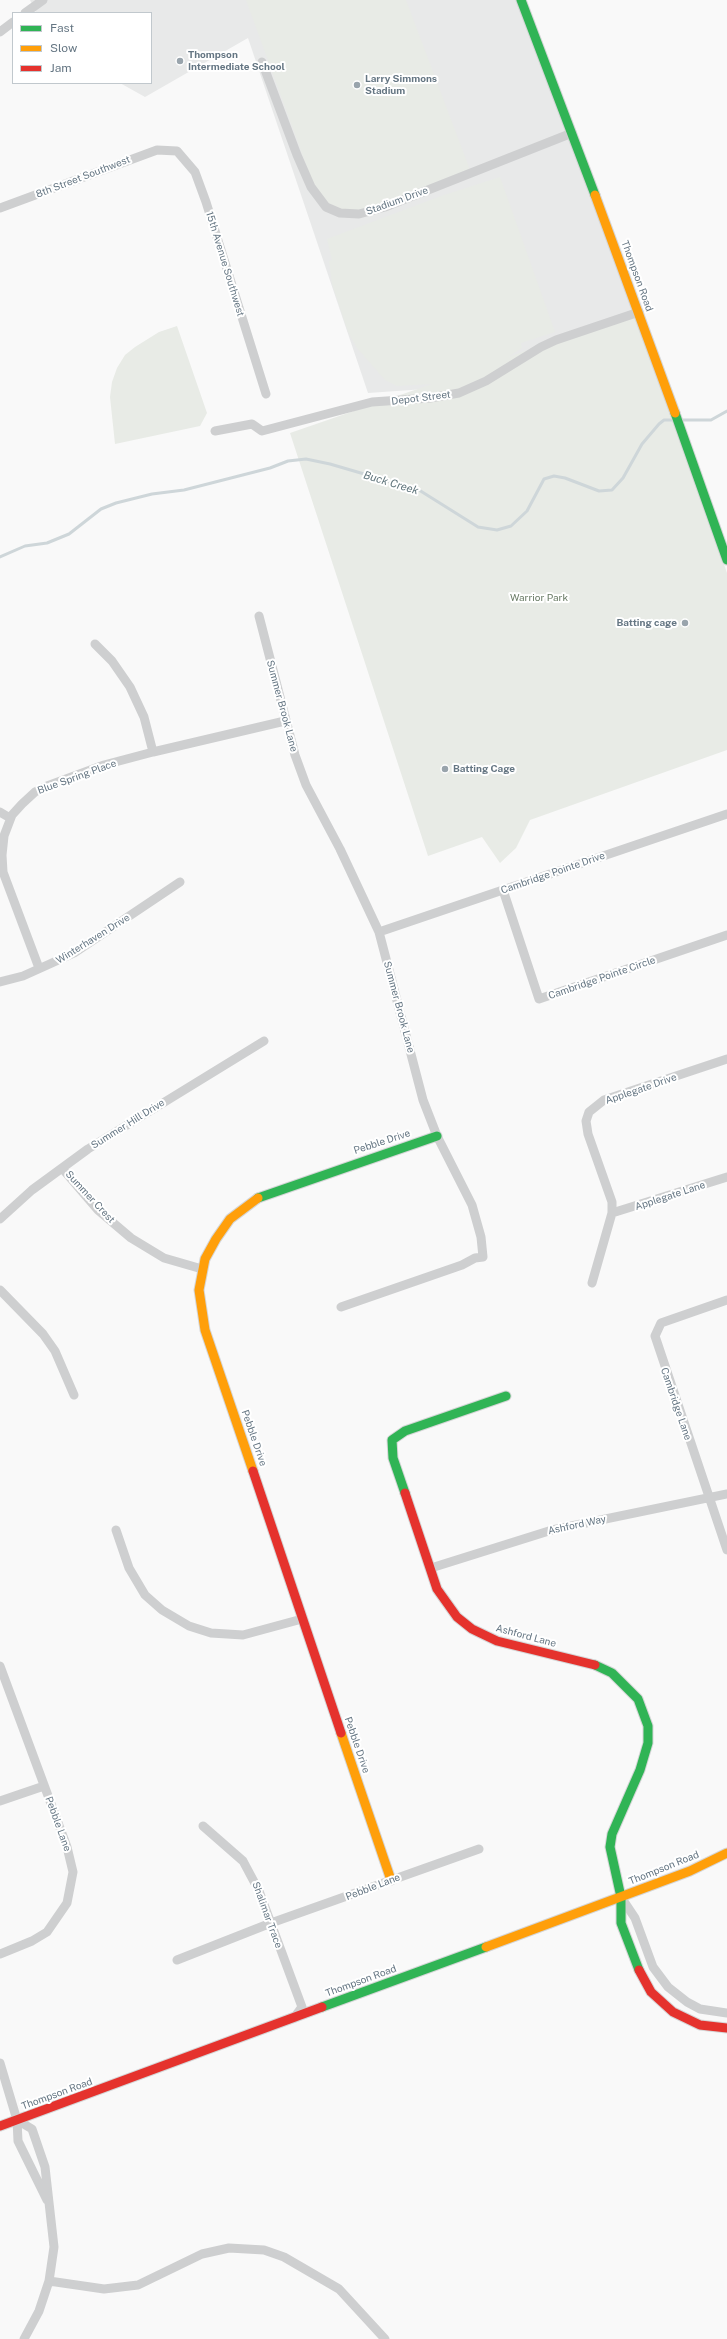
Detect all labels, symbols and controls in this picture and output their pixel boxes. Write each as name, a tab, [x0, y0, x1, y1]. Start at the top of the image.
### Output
legend	[12, 12, 152, 84]
text: Fast	[50, 21, 74, 35]
text: Slow	[50, 41, 77, 55]
place label: Thompson Intermediate School	[188, 49, 285, 72]
marker: Thompson Intermediate School	[175, 56, 185, 66]
text: Jam	[50, 61, 72, 75]
place label: Larry Simmons Stadium	[365, 73, 437, 96]
marker: Larry Simmons Stadium	[352, 80, 362, 90]
street label: 8th Street Southwest	[34, 153, 132, 201]
street label: Stadium Drive	[364, 184, 430, 218]
street label: 15th Avenue Southwest	[203, 210, 247, 318]
street label: Thompson Road	[619, 239, 655, 313]
street label: Depot Street	[391, 388, 451, 408]
water label: Buck Creek	[362, 468, 420, 498]
park label: Warrior Park	[510, 592, 568, 604]
place label: Batting cage	[616, 617, 677, 629]
marker: Batting cage	[680, 618, 690, 628]
street label: Summer Brook Lane	[264, 659, 300, 753]
street label: Blue Spring Place	[36, 757, 118, 797]
place label: Batting Cage	[453, 763, 515, 775]
marker: Batting Cage	[440, 764, 450, 774]
street label: Cambridge Pointe Drive	[499, 850, 607, 896]
street label: Winterhaven Drive	[54, 911, 132, 967]
street label: Cambridge Pointe Circle	[547, 954, 657, 1002]
street label: Summer Brook Lane	[381, 960, 417, 1054]
street label: Applegate Drive	[604, 1071, 678, 1107]
street label: Summer Hill Drive	[89, 1097, 167, 1151]
street label: Pebble Drive	[352, 1127, 412, 1157]
street label: Summer Crest	[63, 1168, 117, 1226]
street label: Applegate Lane	[633, 1179, 707, 1213]
street label: Cambridge Lane	[658, 1366, 694, 1442]
street label: Pebble Drive	[239, 1408, 269, 1468]
street label: Ashford Way	[547, 1513, 607, 1537]
street label: Ashford Lane	[495, 1622, 557, 1650]
street label: Pebble Drive	[342, 1715, 372, 1775]
street label: Pebble Lane	[43, 1795, 73, 1853]
street label: Thompson Road	[627, 1848, 701, 1888]
street label: Pebble Lane	[344, 1871, 402, 1903]
street label: Shalimar Trace	[249, 1880, 285, 1950]
street label: Thompson Road	[324, 1963, 398, 1999]
street label: Thompson Road	[20, 2076, 94, 2112]

